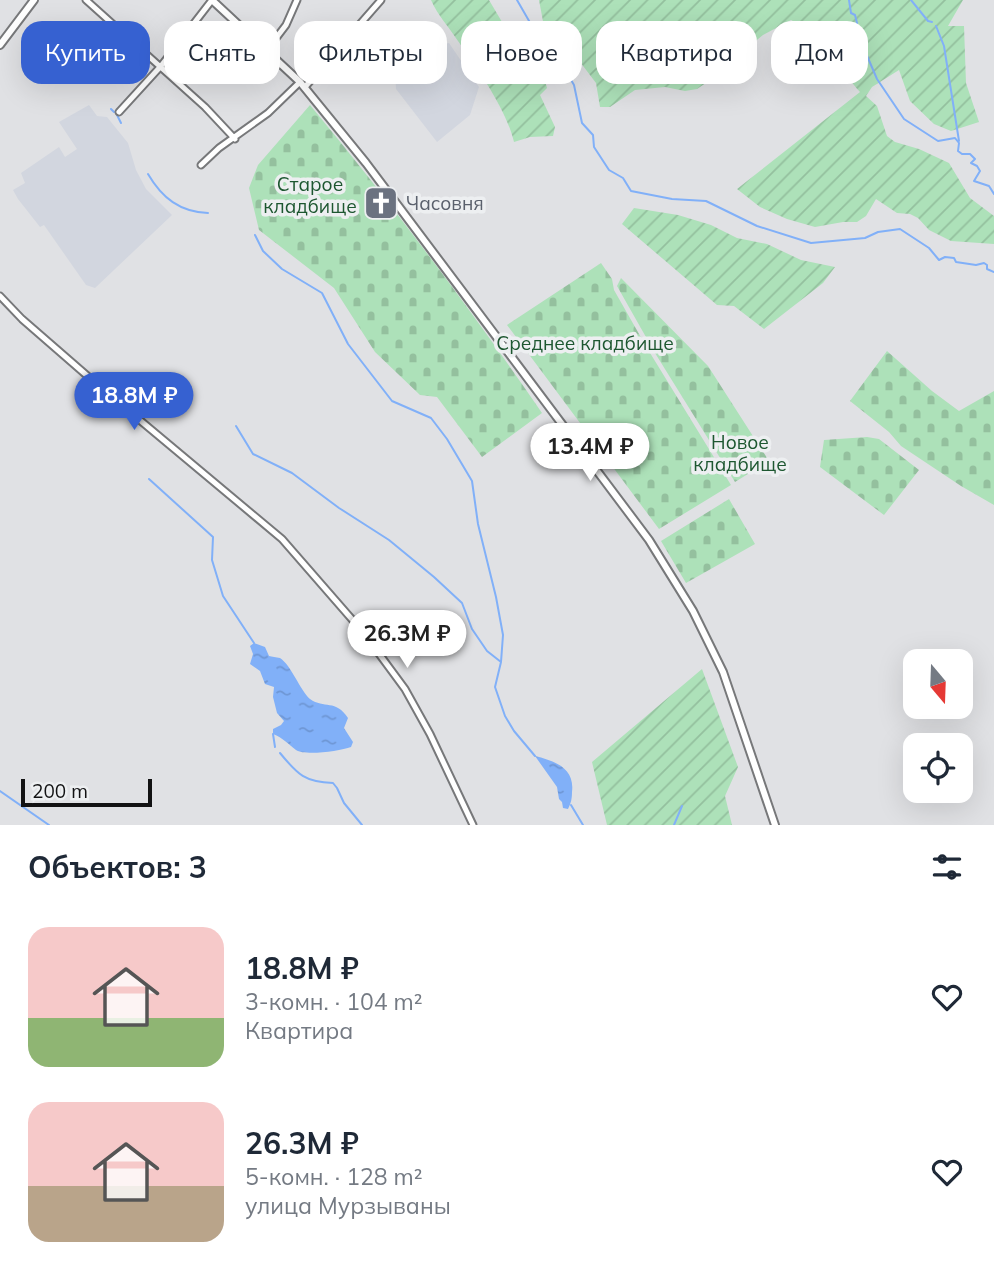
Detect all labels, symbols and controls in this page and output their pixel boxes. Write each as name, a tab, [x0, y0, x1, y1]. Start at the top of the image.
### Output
chip: Купить	[21, 21, 150, 84]
chip: Снять	[164, 21, 280, 84]
chip: Фильтры	[294, 21, 447, 84]
chip: Новое	[461, 21, 582, 84]
chip: Квартира	[596, 21, 757, 84]
chip: Дом	[771, 21, 868, 84]
park label: Старое кладбище	[263, 172, 357, 218]
church icon: Часовня	[362, 184, 400, 222]
place label: Часовня	[406, 191, 484, 215]
park label: Среднее кладбище	[496, 331, 674, 355]
pin: 18.8M ₽	[69, 372, 199, 432]
text: 18.8M ₽	[90, 380, 178, 409]
pin: 13.4M ₽	[525, 424, 655, 483]
park label: Новое кладбище	[693, 430, 787, 476]
text: 13.4M ₽	[546, 431, 634, 460]
pin: 26.3M ₽	[342, 610, 472, 670]
text: 26.3M ₽	[363, 618, 451, 647]
north arrow	[903, 649, 973, 719]
map controls	[903, 649, 973, 803]
button: locate	[903, 733, 973, 803]
scale bar	[21, 776, 152, 808]
text: 200 m	[32, 779, 88, 803]
text: Объектов: 3	[28, 848, 207, 886]
icon: filters	[928, 848, 966, 886]
text: 18.8M ₽	[245, 949, 359, 987]
icon: home	[84, 955, 168, 1039]
icon: heart	[928, 978, 966, 1016]
text: 3-комн. · 104 m²	[245, 987, 423, 1016]
text: Квартира	[245, 1016, 353, 1045]
text: 26.3M ₽	[245, 1124, 359, 1162]
icon: home	[84, 1130, 168, 1214]
icon: heart	[928, 1153, 966, 1191]
text: 5-комн. · 128 m²	[245, 1162, 423, 1191]
text: улица Мурзываны	[245, 1191, 451, 1220]

